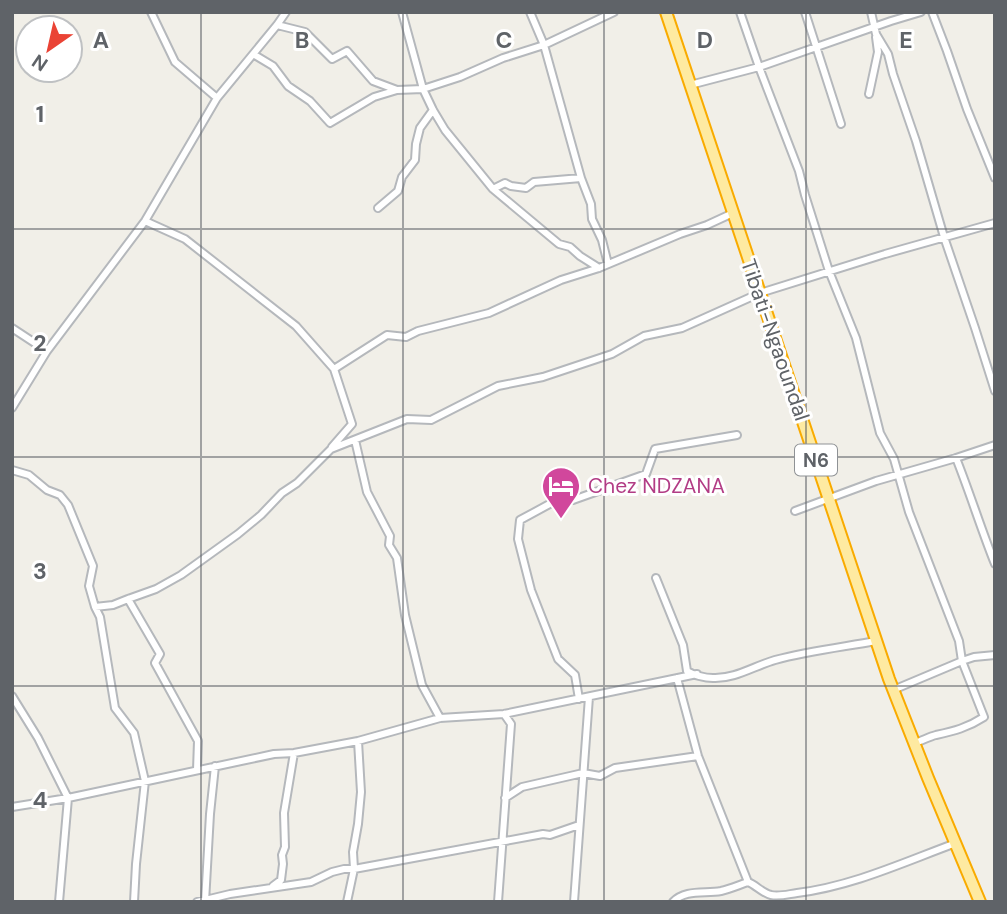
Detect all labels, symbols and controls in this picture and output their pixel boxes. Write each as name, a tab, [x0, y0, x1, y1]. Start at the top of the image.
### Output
north arrow	[14, 14, 84, 84]
text: A	[93, 25, 109, 55]
text: B	[295, 25, 309, 55]
text: C	[496, 25, 512, 55]
text: D	[697, 25, 713, 55]
text: E	[899, 25, 913, 55]
text: N	[27, 48, 53, 77]
text: 1	[36, 99, 44, 129]
street label: Tibati-Ngaoundal	[734, 255, 816, 425]
text: 2	[33, 328, 47, 358]
road number: N6	[795, 444, 837, 475]
hotel icon: Chez NDZANA	[540, 465, 582, 520]
place label: Chez NDZANA	[588, 472, 725, 500]
text: 3	[33, 556, 47, 586]
text: 4	[33, 785, 48, 815]

